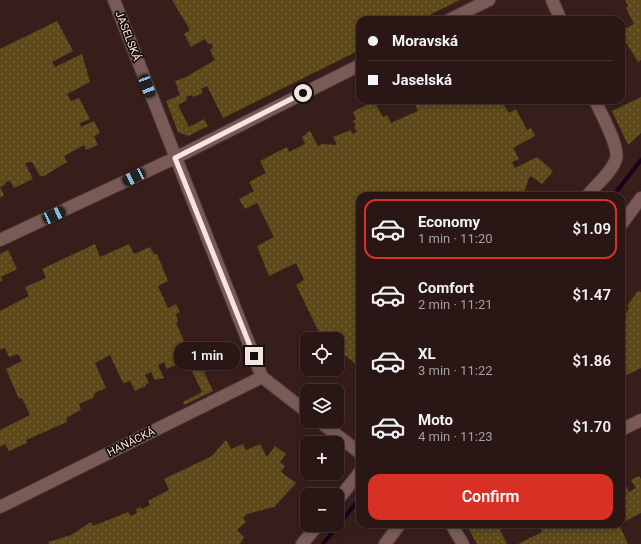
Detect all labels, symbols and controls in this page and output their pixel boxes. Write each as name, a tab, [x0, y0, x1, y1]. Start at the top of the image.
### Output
street label: JASELSKÁ	[113, 9, 144, 64]
text: Moravská	[392, 32, 458, 50]
text: Jaselská	[392, 71, 452, 89]
car	[137, 73, 157, 99]
route start	[294, 84, 312, 102]
car	[121, 166, 147, 188]
car	[41, 204, 67, 226]
icon: car	[370, 211, 406, 247]
text: Economy	[418, 213, 480, 231]
text: $1.09	[572, 220, 611, 238]
text: 1 min · 11:20	[418, 231, 493, 246]
icon: car	[370, 277, 406, 313]
text: Comfort	[418, 279, 474, 297]
text: $1.47	[572, 286, 611, 304]
text: 2 min · 11:21	[418, 297, 493, 312]
map controls	[300, 332, 344, 532]
button: locate	[300, 332, 344, 376]
callout: 1 min	[174, 342, 240, 370]
icon: car	[370, 343, 406, 379]
text: XL	[418, 345, 436, 363]
route end	[245, 347, 263, 365]
text: 1 min	[191, 348, 223, 363]
text: $1.86	[572, 352, 611, 370]
text: 3 min · 11:22	[418, 363, 493, 378]
button: layers	[300, 384, 344, 428]
icon: car	[370, 409, 406, 445]
text: Moto	[418, 411, 453, 429]
text: $1.70	[572, 418, 611, 436]
street label: HANÁCKÁ	[105, 425, 158, 459]
text: 4 min · 11:23	[418, 429, 493, 444]
button: +	[300, 436, 344, 480]
button: Confirm	[368, 474, 613, 520]
button: −	[300, 488, 344, 532]

